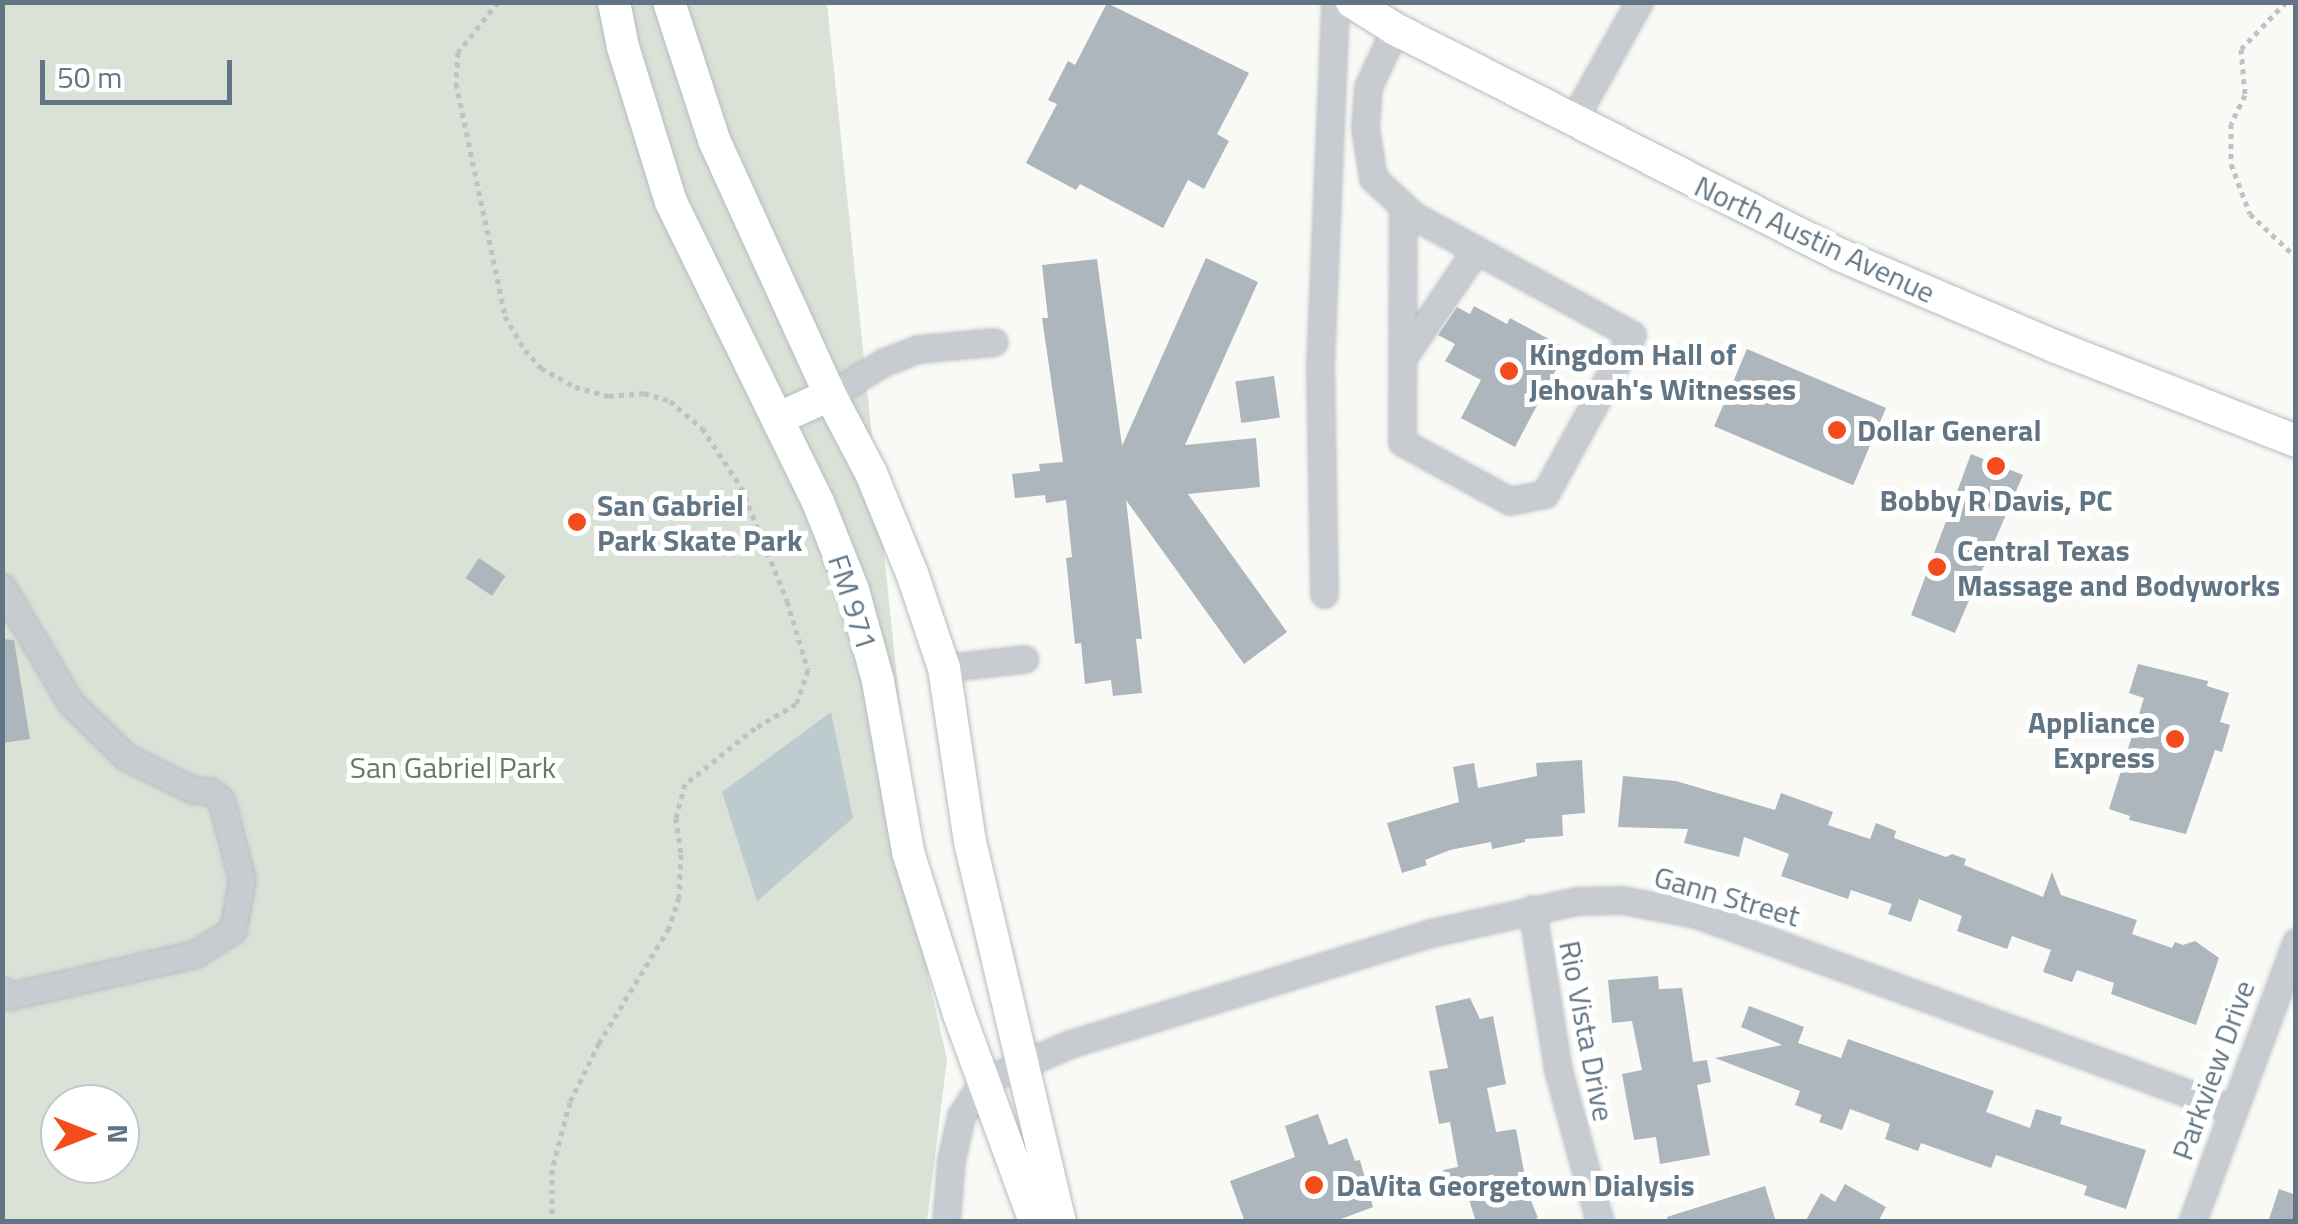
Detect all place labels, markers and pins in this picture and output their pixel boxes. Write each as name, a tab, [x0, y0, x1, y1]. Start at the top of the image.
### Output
place label: Kingdom Hall of Jehovah's Witnesses	[1529, 336, 1796, 406]
marker: Kingdom Hall of Jehovah's Witnesses	[1498, 360, 1520, 382]
place label: Dollar General	[1857, 412, 2041, 448]
marker: Dollar General	[1826, 419, 1848, 441]
marker: Bobby R Davis, PC	[1985, 455, 2007, 477]
place label: Bobby R Davis, PC	[1879, 482, 2113, 518]
place label: San Gabriel Park Skate Park	[597, 487, 802, 558]
marker: San Gabriel Park Skate Park	[566, 511, 588, 533]
place label: Central Texas Massage and Bodyworks	[1957, 532, 2280, 602]
marker: Central Texas Massage and Bodyworks	[1926, 556, 1948, 578]
place label: Appliance Express	[2028, 704, 2155, 774]
marker: Appliance Express	[2164, 728, 2186, 750]
place label: DaVita Georgetown Dialysis	[1336, 1167, 1695, 1203]
marker: DaVita Georgetown Dialysis	[1301, 1172, 1327, 1198]

